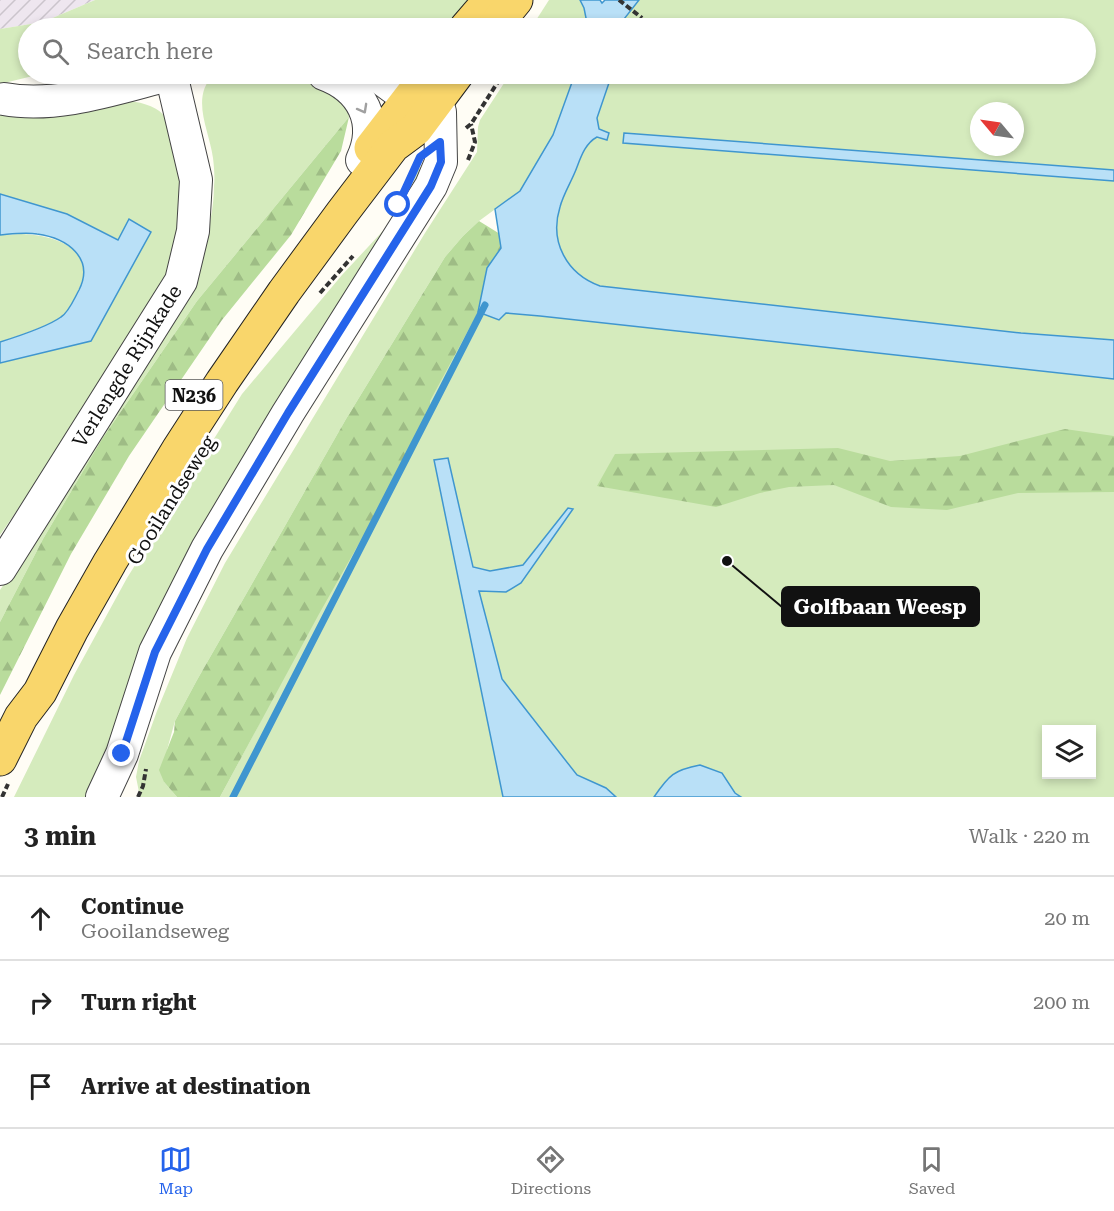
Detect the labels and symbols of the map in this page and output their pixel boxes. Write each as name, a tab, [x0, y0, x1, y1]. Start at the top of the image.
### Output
one-way arrow	[356, 102, 367, 113]
north arrow	[970, 102, 1024, 156]
route start	[384, 191, 410, 217]
street label: Verlengde Rijnkade	[67, 280, 187, 452]
road number: N236	[166, 380, 222, 410]
street label: Gooilandseweg	[122, 430, 221, 569]
callout: Golfbaan Weesp	[782, 587, 979, 626]
text: Golfbaan Weesp	[793, 595, 967, 619]
route end	[108, 740, 134, 766]

